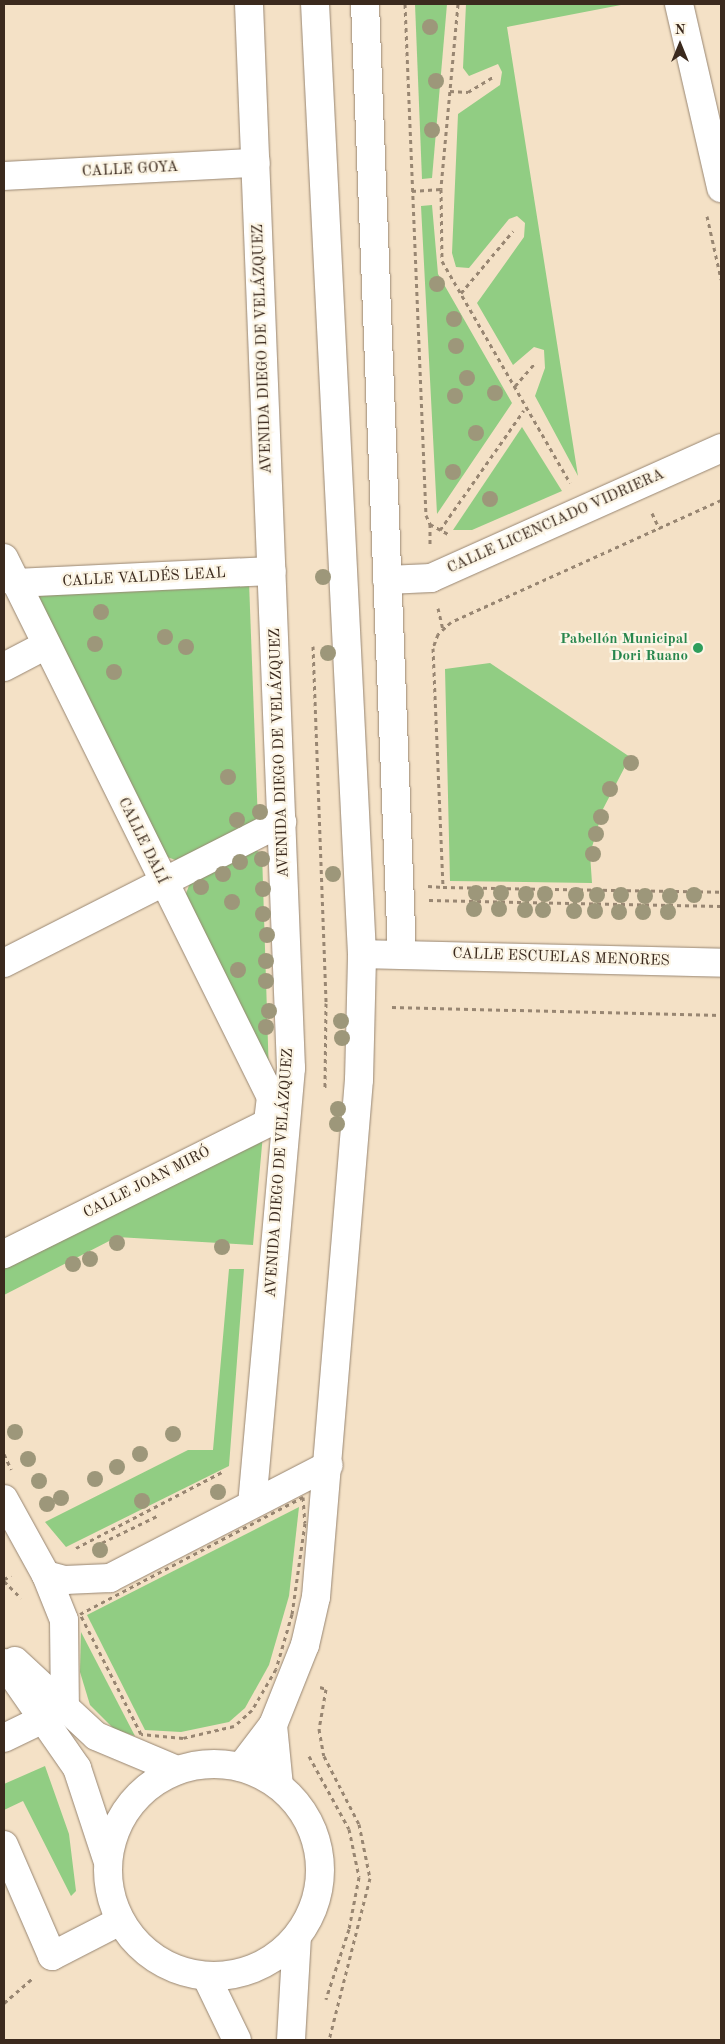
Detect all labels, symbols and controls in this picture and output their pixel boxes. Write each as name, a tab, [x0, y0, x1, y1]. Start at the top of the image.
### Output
north arrow	[655, 20, 705, 70]
text: N	[675, 23, 685, 37]
street label: CALLE GOYA	[81, 158, 179, 182]
street label: AVENIDA DIEGO DE VELÁZQUEZ	[250, 224, 276, 474]
street label: CALLE LICENCIADO VIDRIERA	[445, 466, 667, 578]
street label: CALLE VALDÉS LEAL	[62, 565, 226, 591]
street label: AVENIDA DIEGO DE VELÁZQUEZ	[267, 628, 293, 878]
place label: Pabellón Municipal Dori Ruano	[560, 630, 688, 665]
marker: Pabellón Municipal Dori Ruano	[692, 642, 704, 654]
street label: CALLE DALÍ	[113, 795, 171, 887]
street label: CALLE ESCUELAS MENORES	[452, 945, 670, 971]
street label: AVENIDA DIEGO DE VELÁZQUEZ	[262, 1048, 298, 1298]
street label: CALLE JOAN MIRÓ	[81, 1143, 213, 1223]

